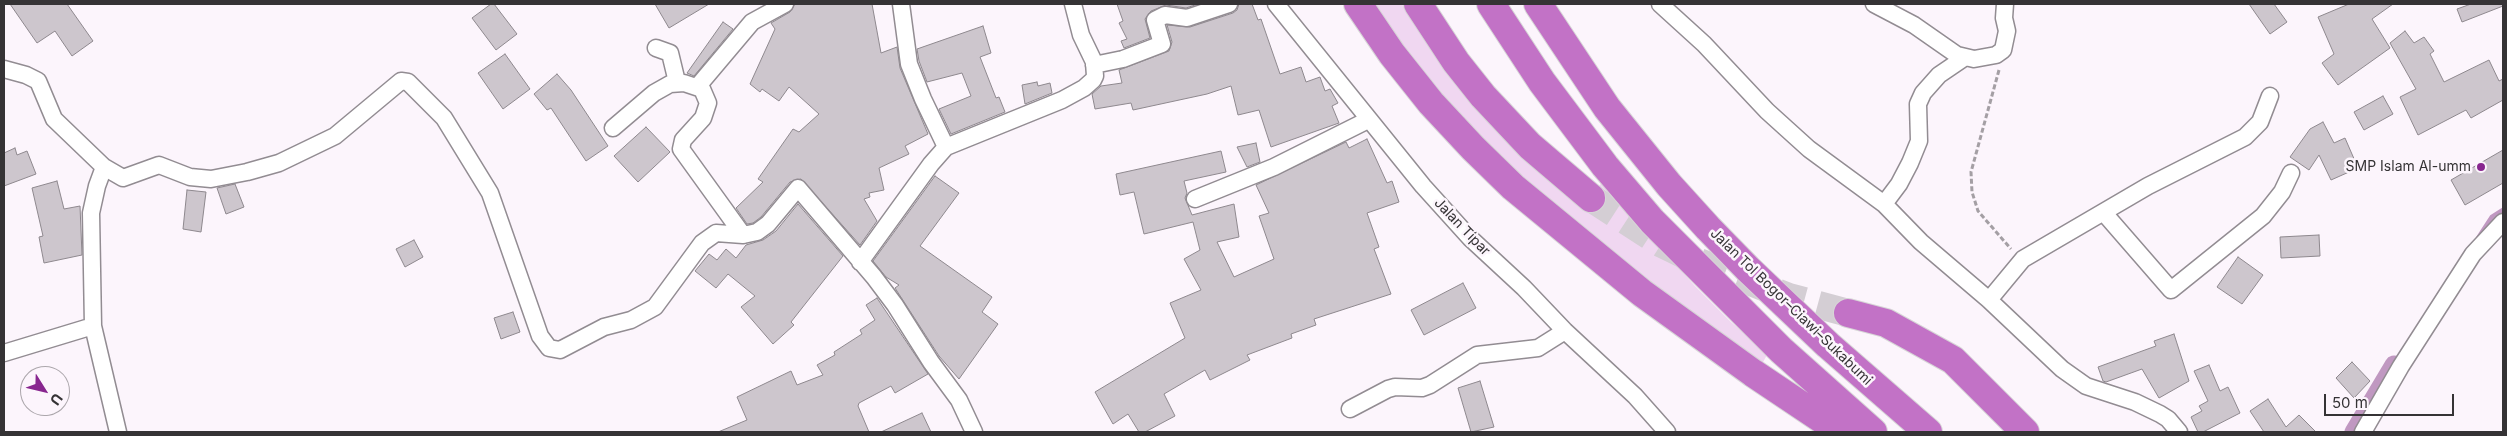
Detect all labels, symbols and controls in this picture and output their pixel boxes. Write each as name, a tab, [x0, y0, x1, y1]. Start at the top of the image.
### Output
place label: SMP Islam Al-umm	[2346, 159, 2471, 175]
marker: SMP Islam Al-umm	[2475, 161, 2487, 173]
street label: Jalan Tipar	[1430, 195, 1494, 259]
street label: Jalan Tol Bogor–Ciawi–Sukabumi	[1707, 225, 1875, 389]
north arrow	[20, 366, 70, 416]
scale bar	[2327, 384, 2457, 416]
text: U	[47, 390, 67, 409]
text: 50 m	[2332, 393, 2368, 412]

